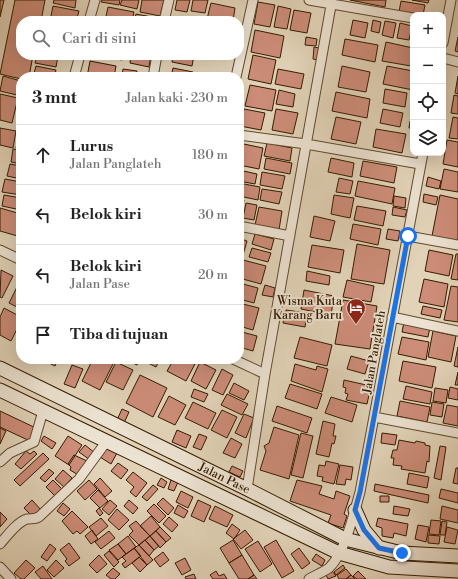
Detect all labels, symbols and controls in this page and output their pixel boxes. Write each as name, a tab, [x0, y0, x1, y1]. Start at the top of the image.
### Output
map controls	[410, 12, 446, 156]
button: +	[410, 12, 446, 48]
search box	[16, 16, 244, 60]
icon: search	[30, 27, 52, 49]
text: Cari di sini	[62, 29, 137, 48]
button: −	[410, 48, 446, 84]
button: locate	[410, 84, 446, 120]
text: 3 mnt	[32, 87, 77, 109]
text: Jalan kaki · 230 m	[125, 90, 228, 106]
button: layers	[410, 120, 446, 156]
text: Lurus	[70, 137, 113, 156]
icon: ahead	[32, 144, 54, 166]
text: 180 m	[192, 147, 228, 163]
text: Jalan Panglateh	[70, 156, 161, 172]
icon: left	[32, 204, 54, 226]
text: Belok kiri	[70, 205, 141, 224]
text: 30 m	[198, 207, 228, 223]
route start	[399, 227, 417, 245]
text: Belok kiri	[70, 257, 141, 276]
icon: left	[32, 264, 54, 286]
text: 20 m	[198, 267, 228, 283]
text: Jalan Pase	[70, 276, 130, 292]
place label: Wisma Kuta Karang Baru	[273, 294, 343, 323]
hotel icon: Wisma Kuta Karang Baru	[345, 297, 367, 325]
street label: Jalan Panglateh	[360, 309, 389, 396]
icon: arrive	[32, 324, 54, 346]
text: Tiba di tujuan	[70, 325, 168, 344]
street label: Jalan Pase	[195, 459, 252, 497]
route end	[393, 544, 411, 562]

